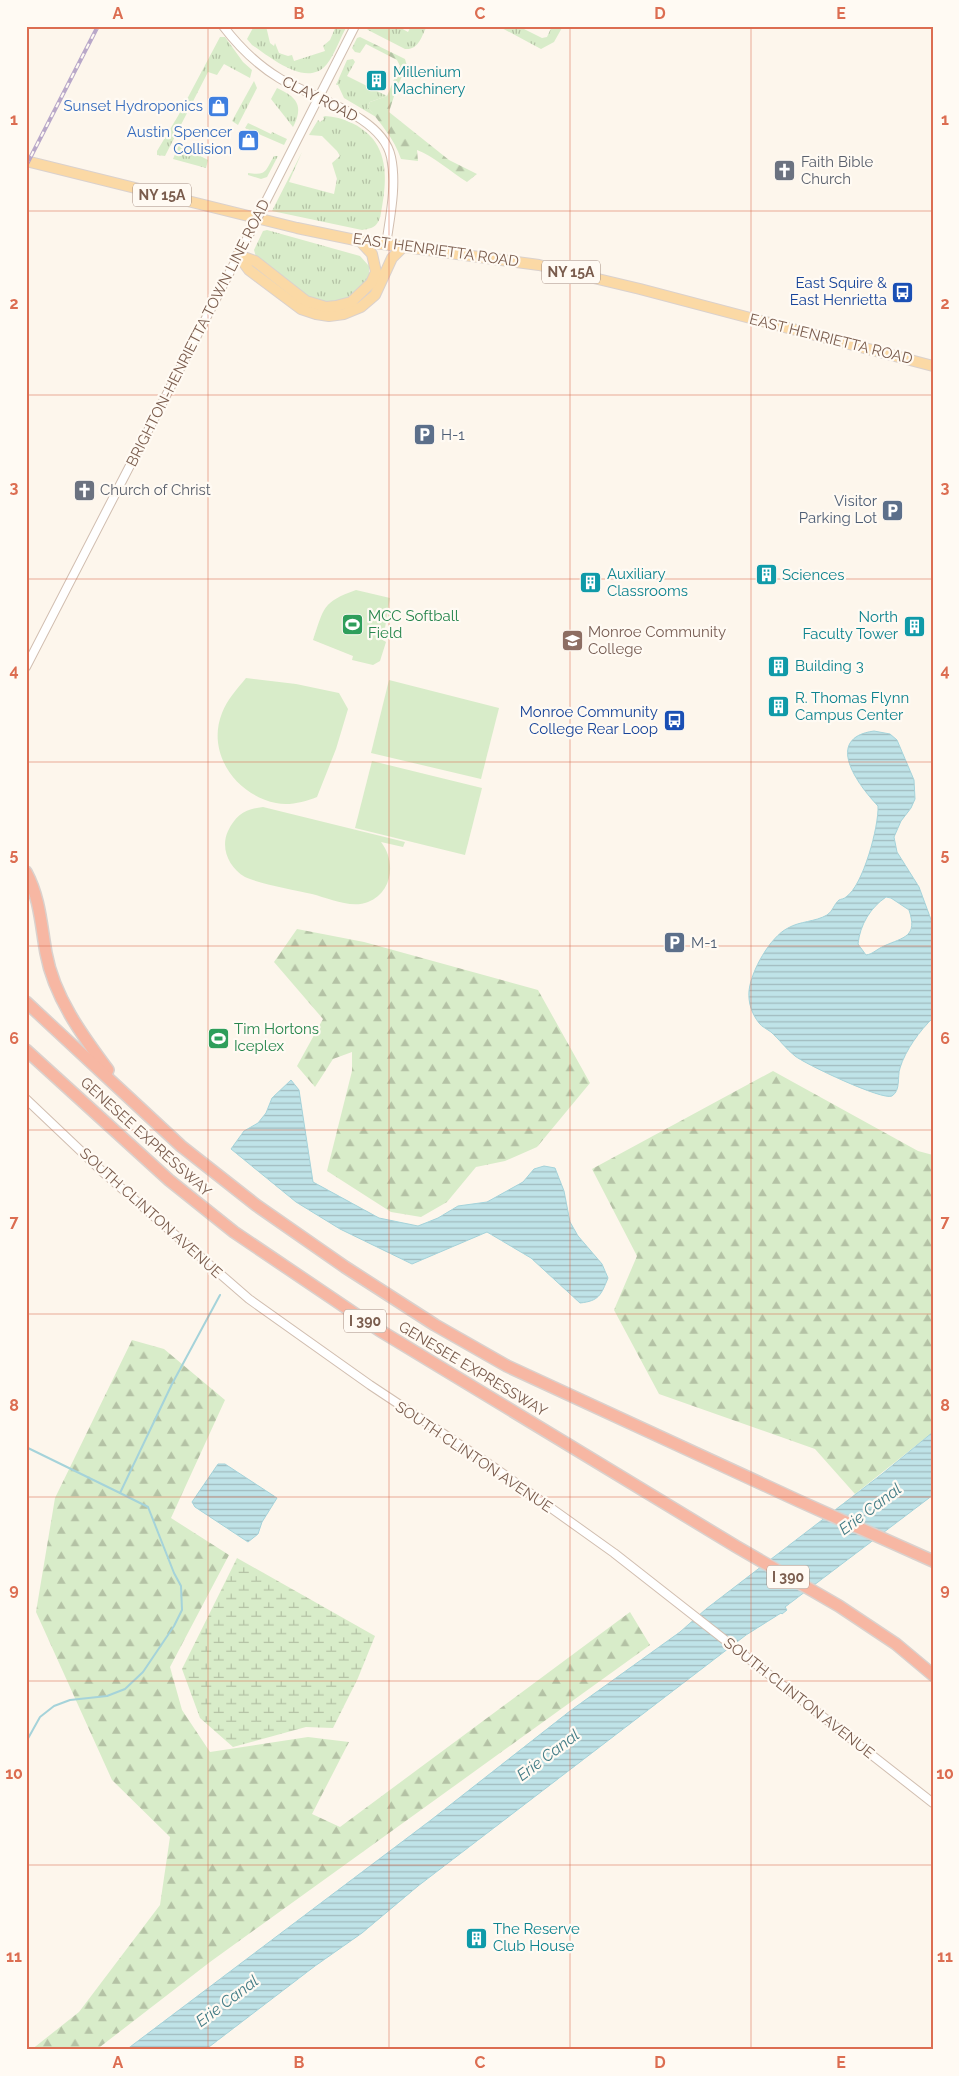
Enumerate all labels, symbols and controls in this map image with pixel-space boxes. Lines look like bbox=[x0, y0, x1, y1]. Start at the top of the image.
text: A bbox=[113, 4, 124, 23]
text: B bbox=[294, 4, 305, 23]
text: C bbox=[475, 4, 486, 23]
text: D bbox=[654, 4, 666, 23]
text: E bbox=[836, 4, 846, 23]
place label: Millenium Machinery bbox=[393, 63, 465, 98]
building icon: Millenium Machinery bbox=[365, 69, 389, 93]
street label: CLAY ROAD bbox=[279, 72, 361, 126]
shop icon: Sunset Hydroponics bbox=[207, 94, 231, 118]
place label: Sunset Hydroponics bbox=[64, 97, 203, 115]
text: 1 bbox=[10, 110, 18, 129]
text: 1 bbox=[941, 110, 949, 129]
place label: Austin Spencer Collision bbox=[127, 123, 233, 158]
shop icon: Austin Spencer Collision bbox=[236, 129, 260, 153]
place label: Faith Bible Church bbox=[801, 153, 873, 188]
church icon: Faith Bible Church bbox=[773, 159, 797, 183]
road number: NY 15A bbox=[133, 184, 191, 206]
street label: BRIGHTON-HENRIETTA TOWN LINE ROAD bbox=[122, 196, 274, 470]
street label: EAST HENRIETTA ROAD bbox=[352, 229, 520, 271]
road number: NY 15A bbox=[542, 260, 600, 284]
place label: East Squire & East Henrietta bbox=[790, 274, 887, 309]
bus stop icon: East Squire & East Henrietta bbox=[891, 280, 915, 304]
text: 2 bbox=[9, 294, 19, 313]
text: 2 bbox=[940, 294, 950, 313]
street label: EAST HENRIETTA ROAD bbox=[748, 310, 915, 368]
parking icon: H-1 bbox=[413, 423, 437, 447]
place label: H-1 bbox=[441, 426, 465, 444]
text: 3 bbox=[10, 478, 19, 497]
church icon: Church of Christ bbox=[72, 478, 96, 502]
text: 3 bbox=[941, 478, 950, 497]
place label: Church of Christ bbox=[100, 481, 211, 499]
place label: Visitor Parking Lot bbox=[799, 492, 878, 527]
parking icon: Visitor Parking Lot bbox=[881, 498, 905, 522]
building icon: Sciences bbox=[754, 563, 778, 587]
place label: Auxiliary Classrooms bbox=[607, 565, 688, 600]
place label: Sciences bbox=[782, 566, 844, 584]
building icon: Auxiliary Classrooms bbox=[579, 571, 603, 595]
place label: MCC Softball Field bbox=[368, 607, 460, 642]
place label: North Faculty Tower bbox=[802, 608, 899, 643]
sports icon: MCC Softball Field bbox=[340, 613, 364, 637]
building icon: North Faculty Tower bbox=[902, 614, 926, 638]
place label: Monroe Community College bbox=[588, 623, 726, 658]
school or university icon: Monroe Community College bbox=[560, 629, 584, 653]
building icon: Building 3 bbox=[767, 654, 791, 678]
place label: Building 3 bbox=[795, 657, 864, 675]
text: 4 bbox=[9, 661, 19, 680]
text: 4 bbox=[940, 661, 950, 680]
place label: R. Thomas Flynn Campus Center bbox=[795, 689, 909, 724]
building icon: R. Thomas Flynn Campus Center bbox=[767, 695, 791, 719]
place label: Monroe Community College Rear Loop bbox=[520, 703, 658, 738]
bus stop icon: Monroe Community College Rear Loop bbox=[662, 709, 686, 733]
text: 5 bbox=[10, 845, 19, 864]
text: 5 bbox=[941, 845, 950, 864]
parking icon: M-1 bbox=[663, 931, 687, 955]
place label: M-1 bbox=[691, 934, 717, 952]
place label: Tim Hortons Iceplex bbox=[234, 1020, 319, 1055]
sports icon: Tim Hortons Iceplex bbox=[206, 1026, 230, 1050]
text: 6 bbox=[9, 1029, 19, 1048]
text: 6 bbox=[940, 1029, 950, 1048]
street label: GENESEE EXPRESSWAY bbox=[77, 1073, 215, 1201]
street label: SOUTH CLINTON AVENUE bbox=[76, 1144, 226, 1282]
text: 7 bbox=[10, 1212, 19, 1231]
text: 7 bbox=[941, 1212, 950, 1231]
road number: I 390 bbox=[344, 1310, 386, 1332]
street label: GENESEE EXPRESSWAY bbox=[395, 1318, 551, 1421]
text: 8 bbox=[9, 1396, 19, 1415]
text: 8 bbox=[940, 1396, 950, 1415]
street label: SOUTH CLINTON AVENUE bbox=[392, 1398, 556, 1516]
water label: Erie Canal bbox=[835, 1479, 905, 1539]
road number: I 390 bbox=[767, 1565, 809, 1588]
text: 9 bbox=[9, 1580, 19, 1599]
text: 9 bbox=[940, 1580, 950, 1599]
street label: SOUTH CLINTON AVENUE bbox=[720, 1634, 878, 1762]
water label: Erie Canal bbox=[513, 1725, 583, 1785]
text: 10 bbox=[5, 1764, 23, 1783]
text: 10 bbox=[936, 1764, 954, 1783]
place label: The Reserve Club House bbox=[493, 1920, 580, 1955]
building icon: The Reserve Club House bbox=[465, 1926, 489, 1950]
text: 11 bbox=[6, 1947, 22, 1966]
text: 11 bbox=[937, 1947, 953, 1966]
water label: Erie Canal bbox=[192, 1971, 262, 2031]
text: A bbox=[113, 2053, 124, 2072]
text: B bbox=[294, 2053, 305, 2072]
text: C bbox=[475, 2053, 486, 2072]
text: D bbox=[654, 2053, 666, 2072]
text: E bbox=[836, 2053, 846, 2072]

